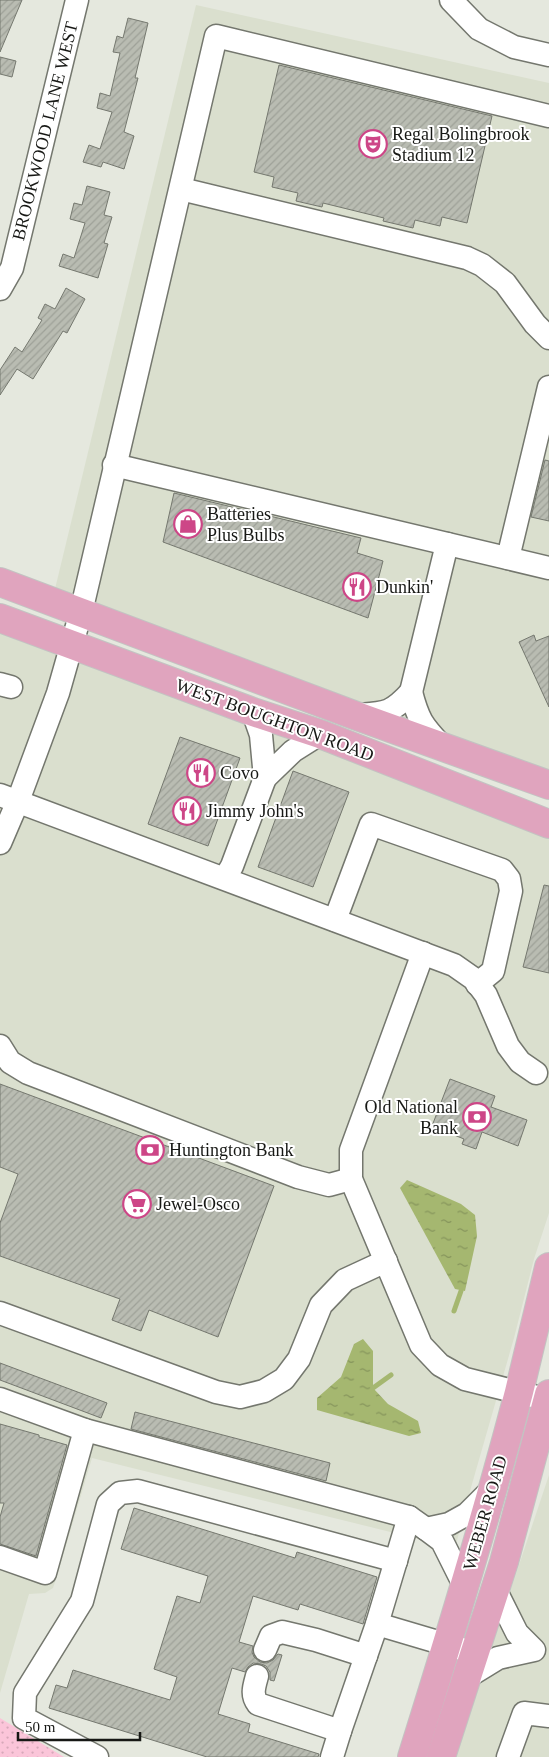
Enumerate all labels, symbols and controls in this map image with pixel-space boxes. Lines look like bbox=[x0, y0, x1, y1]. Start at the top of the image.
street label: BROOKWOOD LANE WEST bbox=[8, 20, 82, 242]
place label: Regal Bolingbrook Stadium 12 bbox=[392, 124, 530, 165]
theatre icon: Regal Bolingbrook Stadium 12 bbox=[358, 129, 388, 159]
place label: Batteries Plus Bulbs bbox=[207, 504, 285, 545]
shop icon: Batteries Plus Bulbs bbox=[173, 509, 203, 539]
restaurant icon: Dunkin' bbox=[342, 572, 372, 602]
place label: Dunkin' bbox=[376, 577, 433, 597]
street label: WEST BOUGHTON ROAD bbox=[173, 675, 377, 765]
restaurant icon: Covo bbox=[186, 758, 216, 788]
place label: Covo bbox=[220, 763, 259, 783]
restaurant icon: Jimmy John's bbox=[172, 796, 202, 826]
place label: Jimmy John's bbox=[206, 801, 304, 821]
place label: Old National Bank bbox=[365, 1097, 458, 1138]
bank icon: Old National Bank bbox=[462, 1102, 492, 1132]
bank icon: Huntington Bank bbox=[135, 1135, 165, 1165]
place label: Huntington Bank bbox=[169, 1140, 294, 1160]
supermarket icon: Jewel-Osco bbox=[122, 1189, 152, 1219]
place label: Jewel-Osco bbox=[156, 1194, 240, 1214]
street label: WEBER ROAD bbox=[459, 1453, 511, 1573]
scale bar bbox=[18, 1710, 140, 1742]
text: 50 m bbox=[25, 1719, 56, 1735]

